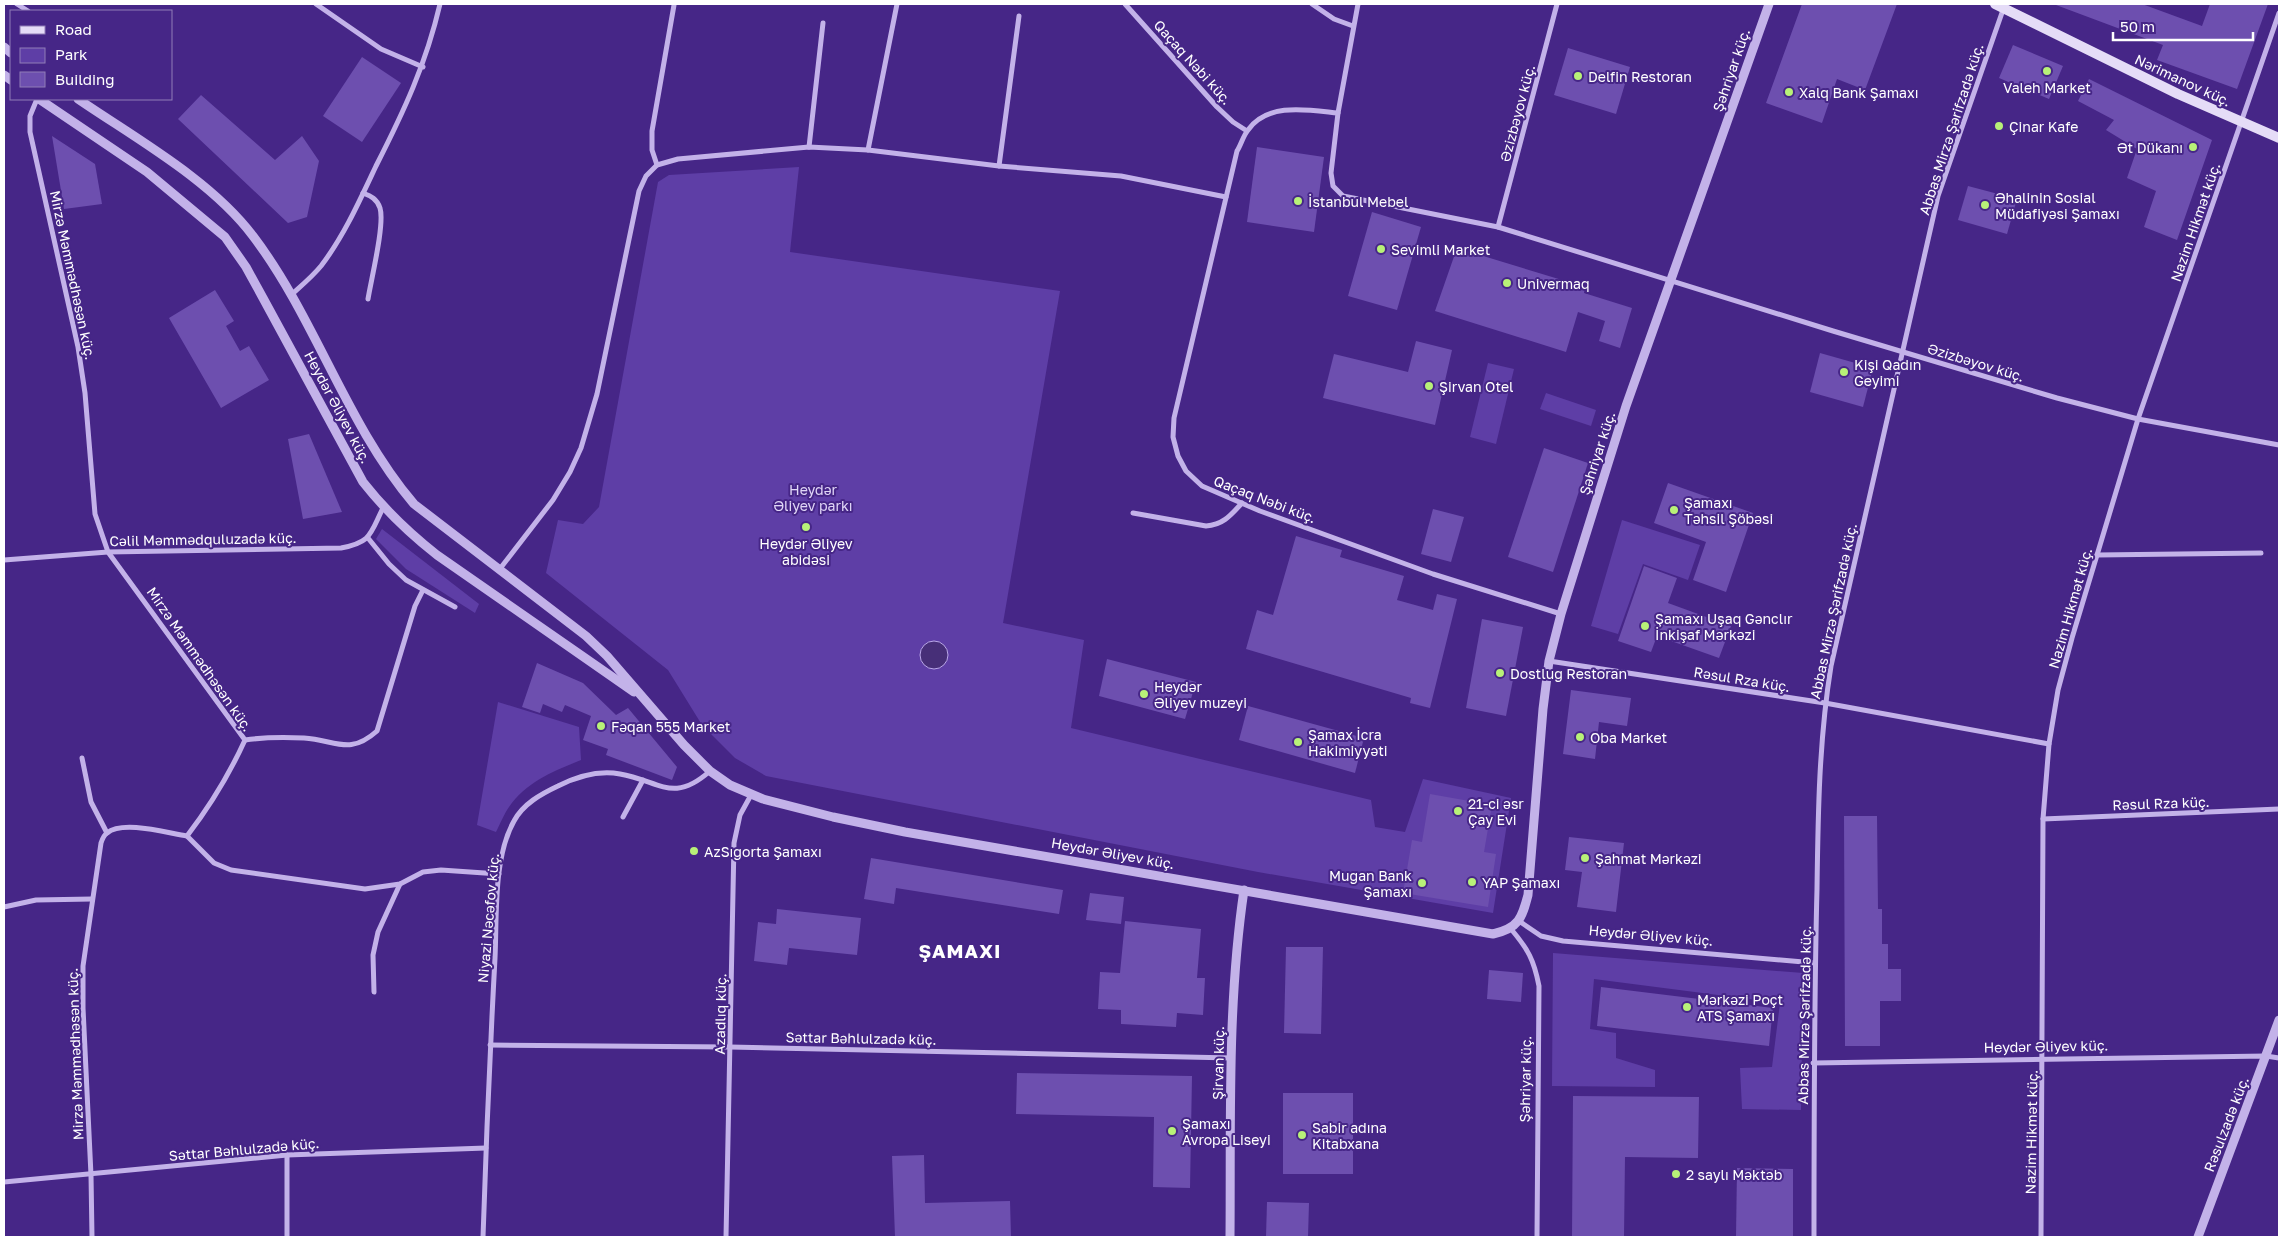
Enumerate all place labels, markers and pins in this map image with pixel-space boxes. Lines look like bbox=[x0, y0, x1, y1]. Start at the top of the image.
marker: Valeh Market bbox=[2041, 65, 2053, 77]
place label: Delfin Restoran bbox=[1588, 68, 1692, 85]
marker: Delfin Restoran bbox=[1572, 70, 1584, 82]
place label: Valeh Market bbox=[2003, 79, 2091, 96]
place label: Xalq Bank Şamaxı bbox=[1799, 84, 1918, 101]
marker: Xalq Bank Şamaxı bbox=[1783, 86, 1795, 98]
place label: Çinar Kafe bbox=[2009, 118, 2078, 135]
marker: Çinar Kafe bbox=[1993, 120, 2005, 132]
place label: Ət Dükanı bbox=[2117, 139, 2183, 156]
marker: Ət Dükanı bbox=[2187, 141, 2199, 153]
place label: Əhalinin Sosial Müdafiyəsi Şamaxı bbox=[1995, 189, 2120, 222]
place label: İstanbul Mebel bbox=[1308, 193, 1408, 210]
marker: İstanbul Mebel bbox=[1292, 195, 1304, 207]
marker: Əhalinin Sosial Müdafiyəsi Şamaxı bbox=[1979, 199, 1991, 211]
place label: Sevimli Market bbox=[1391, 241, 1490, 258]
marker: Sevimli Market bbox=[1375, 243, 1387, 255]
place label: Univermaq bbox=[1517, 275, 1590, 292]
marker: Univermaq bbox=[1501, 277, 1513, 289]
place label: Kişi Qadın Geyimi bbox=[1854, 356, 1921, 389]
marker: Kişi Qadın Geyimi bbox=[1838, 366, 1850, 378]
place label: Şirvan Otel bbox=[1439, 378, 1514, 395]
marker: Şirvan Otel bbox=[1423, 380, 1435, 392]
place label: Şamaxı Təhsil Şöbəsi bbox=[1684, 494, 1773, 527]
marker: Şamaxı Təhsil Şöbəsi bbox=[1668, 504, 1680, 516]
marker: Heydər Əliyev abidəsi bbox=[800, 521, 812, 533]
place label: Heydər Əliyev abidəsi bbox=[759, 535, 853, 568]
place label: Şamaxı Uşaq Gənclır İnkişaf Mərkəzi bbox=[1655, 610, 1793, 643]
marker: Şamaxı Uşaq Gənclır İnkişaf Mərkəzi bbox=[1639, 620, 1651, 632]
place label: Dostlug Restoran bbox=[1510, 665, 1627, 682]
marker: Dostlug Restoran bbox=[1494, 667, 1506, 679]
place label: Heydər Əliyev muzeyi bbox=[1154, 678, 1247, 711]
marker: Heydər Əliyev muzeyi bbox=[1138, 688, 1150, 700]
place label: Fəqan 555 Market bbox=[611, 718, 730, 735]
marker: Fəqan 555 Market bbox=[595, 720, 607, 732]
place label: Şamax İcra Hakimiyyəti bbox=[1308, 726, 1388, 759]
place label: Oba Market bbox=[1590, 729, 1667, 746]
marker: Oba Market bbox=[1574, 731, 1586, 743]
marker: Şamax İcra Hakimiyyəti bbox=[1292, 736, 1304, 748]
place label: 21-ci əsr Çay Evi bbox=[1468, 795, 1524, 828]
marker: 21-ci əsr Çay Evi bbox=[1452, 805, 1464, 817]
place label: AzSığorta Şamaxı bbox=[704, 843, 822, 860]
marker: AzSığorta Şamaxı bbox=[688, 845, 700, 857]
place label: Şahmat Mərkəzi bbox=[1595, 850, 1702, 867]
marker: Şahmat Mərkəzi bbox=[1579, 852, 1591, 864]
place label: Muğan Bank Şamaxı bbox=[1329, 867, 1412, 900]
place label: YAP Şamaxı bbox=[1482, 874, 1560, 891]
marker: YAP Şamaxı bbox=[1466, 876, 1478, 888]
marker: Muğan Bank Şamaxı bbox=[1416, 877, 1428, 889]
place label: Mərkəzi Poçt ATS Şamaxı bbox=[1697, 991, 1783, 1024]
marker: Mərkəzi Poçt ATS Şamaxı bbox=[1681, 1001, 1693, 1013]
place label: Şamaxı Avropa Liseyi bbox=[1182, 1115, 1271, 1148]
place label: Sabir adına Kitabxana bbox=[1312, 1119, 1387, 1152]
marker: Şamaxı Avropa Liseyi bbox=[1166, 1125, 1178, 1137]
marker: Sabir adına Kitabxana bbox=[1296, 1129, 1308, 1141]
place label: 2 saylı Məktəb bbox=[1686, 1166, 1782, 1183]
marker: 2 saylı Məktəb bbox=[1670, 1168, 1682, 1180]

